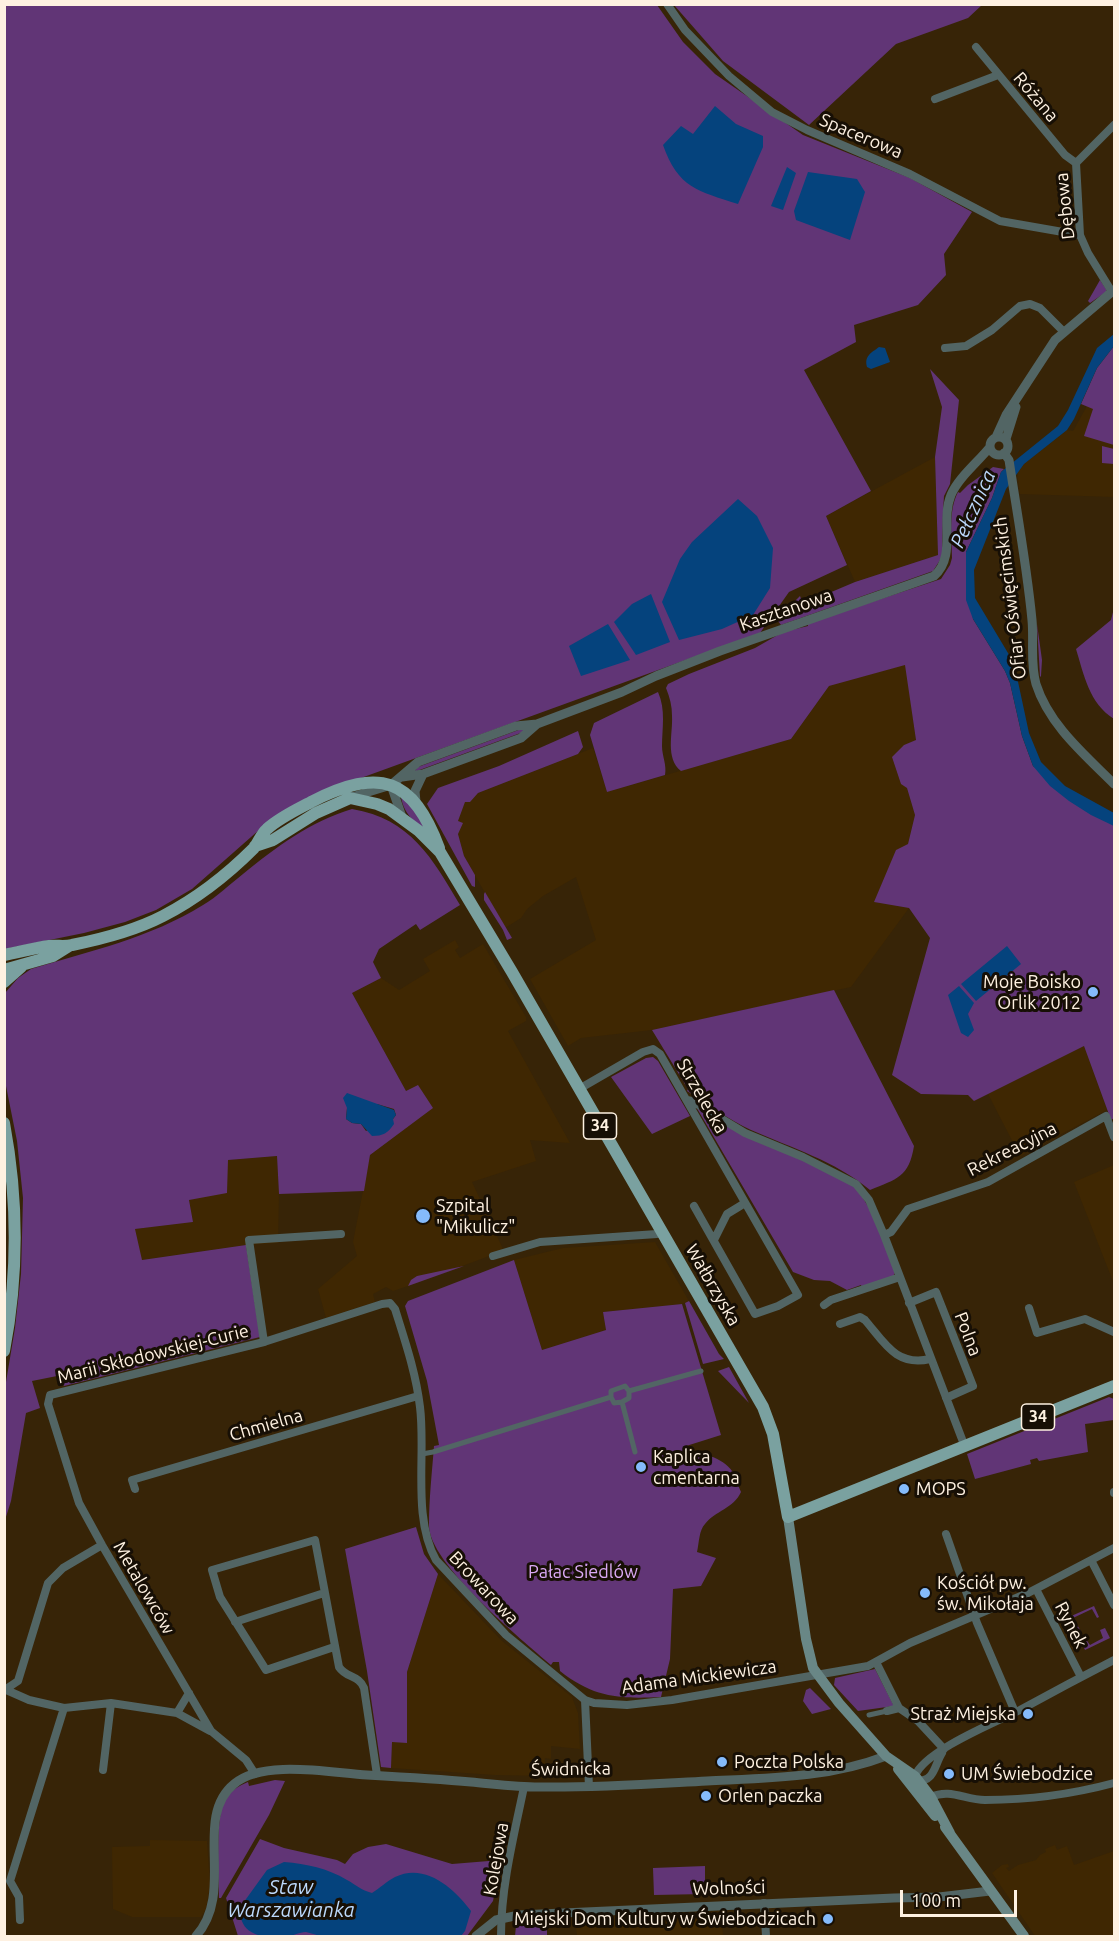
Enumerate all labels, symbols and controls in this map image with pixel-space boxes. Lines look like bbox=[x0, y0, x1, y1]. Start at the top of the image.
street label: Różana bbox=[1009, 68, 1063, 126]
street label: Spacerowa bbox=[816, 109, 906, 163]
street label: Dębowa bbox=[1051, 172, 1079, 240]
water label: Pełcznica bbox=[945, 467, 1001, 551]
street label: Ofiar Oświęcimskich bbox=[989, 515, 1031, 681]
street label: Kasztanowa bbox=[737, 584, 835, 636]
place label: Moje Boisko Orlik 2012 bbox=[983, 971, 1081, 1014]
marker: Moje Boisko Orlik 2012 bbox=[1086, 985, 1100, 999]
street label: Strzelecka bbox=[672, 1055, 732, 1137]
road number: 34 bbox=[584, 1113, 616, 1139]
street label: Rekreacyjna bbox=[964, 1117, 1060, 1181]
place label: Szpital "Mikulicz" bbox=[436, 1195, 516, 1238]
marker: Szpital "Mikulicz" bbox=[414, 1207, 432, 1225]
street label: Wałbrzyska bbox=[681, 1240, 745, 1330]
street label: Polna bbox=[950, 1309, 986, 1359]
street label: Marii Skłodowskiej-Curie bbox=[55, 1320, 251, 1388]
street label: Chmielna bbox=[227, 1404, 305, 1446]
road number: 34 bbox=[1022, 1404, 1054, 1430]
place label: Kaplica cmentarna bbox=[653, 1446, 740, 1488]
marker: Kaplica cmentarna bbox=[634, 1460, 648, 1474]
place label: MOPS bbox=[916, 1478, 966, 1500]
marker: MOPS bbox=[897, 1482, 911, 1496]
street label: Metalowców bbox=[109, 1538, 179, 1638]
street label: Browarowa bbox=[445, 1547, 523, 1629]
park label: Pałac Siedlów bbox=[528, 1561, 638, 1583]
place label: Kościół pw. św. Mikołaja bbox=[937, 1572, 1034, 1614]
marker: Kościół pw. św. Mikołaja bbox=[918, 1586, 932, 1600]
street label: Rynek bbox=[1050, 1598, 1092, 1652]
street label: Adama Mickiewicza bbox=[620, 1655, 778, 1699]
place label: Straż Miejska bbox=[911, 1703, 1016, 1725]
marker: Straż Miejska bbox=[1021, 1707, 1035, 1721]
place label: Poczta Polska bbox=[734, 1751, 844, 1773]
marker: Poczta Polska bbox=[715, 1755, 729, 1769]
street label: Świdnicka bbox=[531, 1758, 611, 1780]
place label: UM Świebodzice bbox=[961, 1763, 1093, 1785]
marker: UM Świebodzice bbox=[942, 1767, 956, 1781]
place label: Orlen paczka bbox=[718, 1785, 823, 1807]
marker: Orlen paczka bbox=[699, 1789, 713, 1803]
street label: Kolejowa bbox=[479, 1821, 513, 1897]
water label: Staw Warszawianka bbox=[227, 1875, 355, 1922]
street label: Wolności bbox=[692, 1876, 766, 1900]
scale bar bbox=[903, 1878, 1020, 1916]
text: 100 m bbox=[911, 1890, 961, 1910]
place label: Miejski Dom Kultury w Świebodzicach bbox=[514, 1908, 816, 1930]
marker: Miejski Dom Kultury w Świebodzicach bbox=[821, 1912, 835, 1926]

